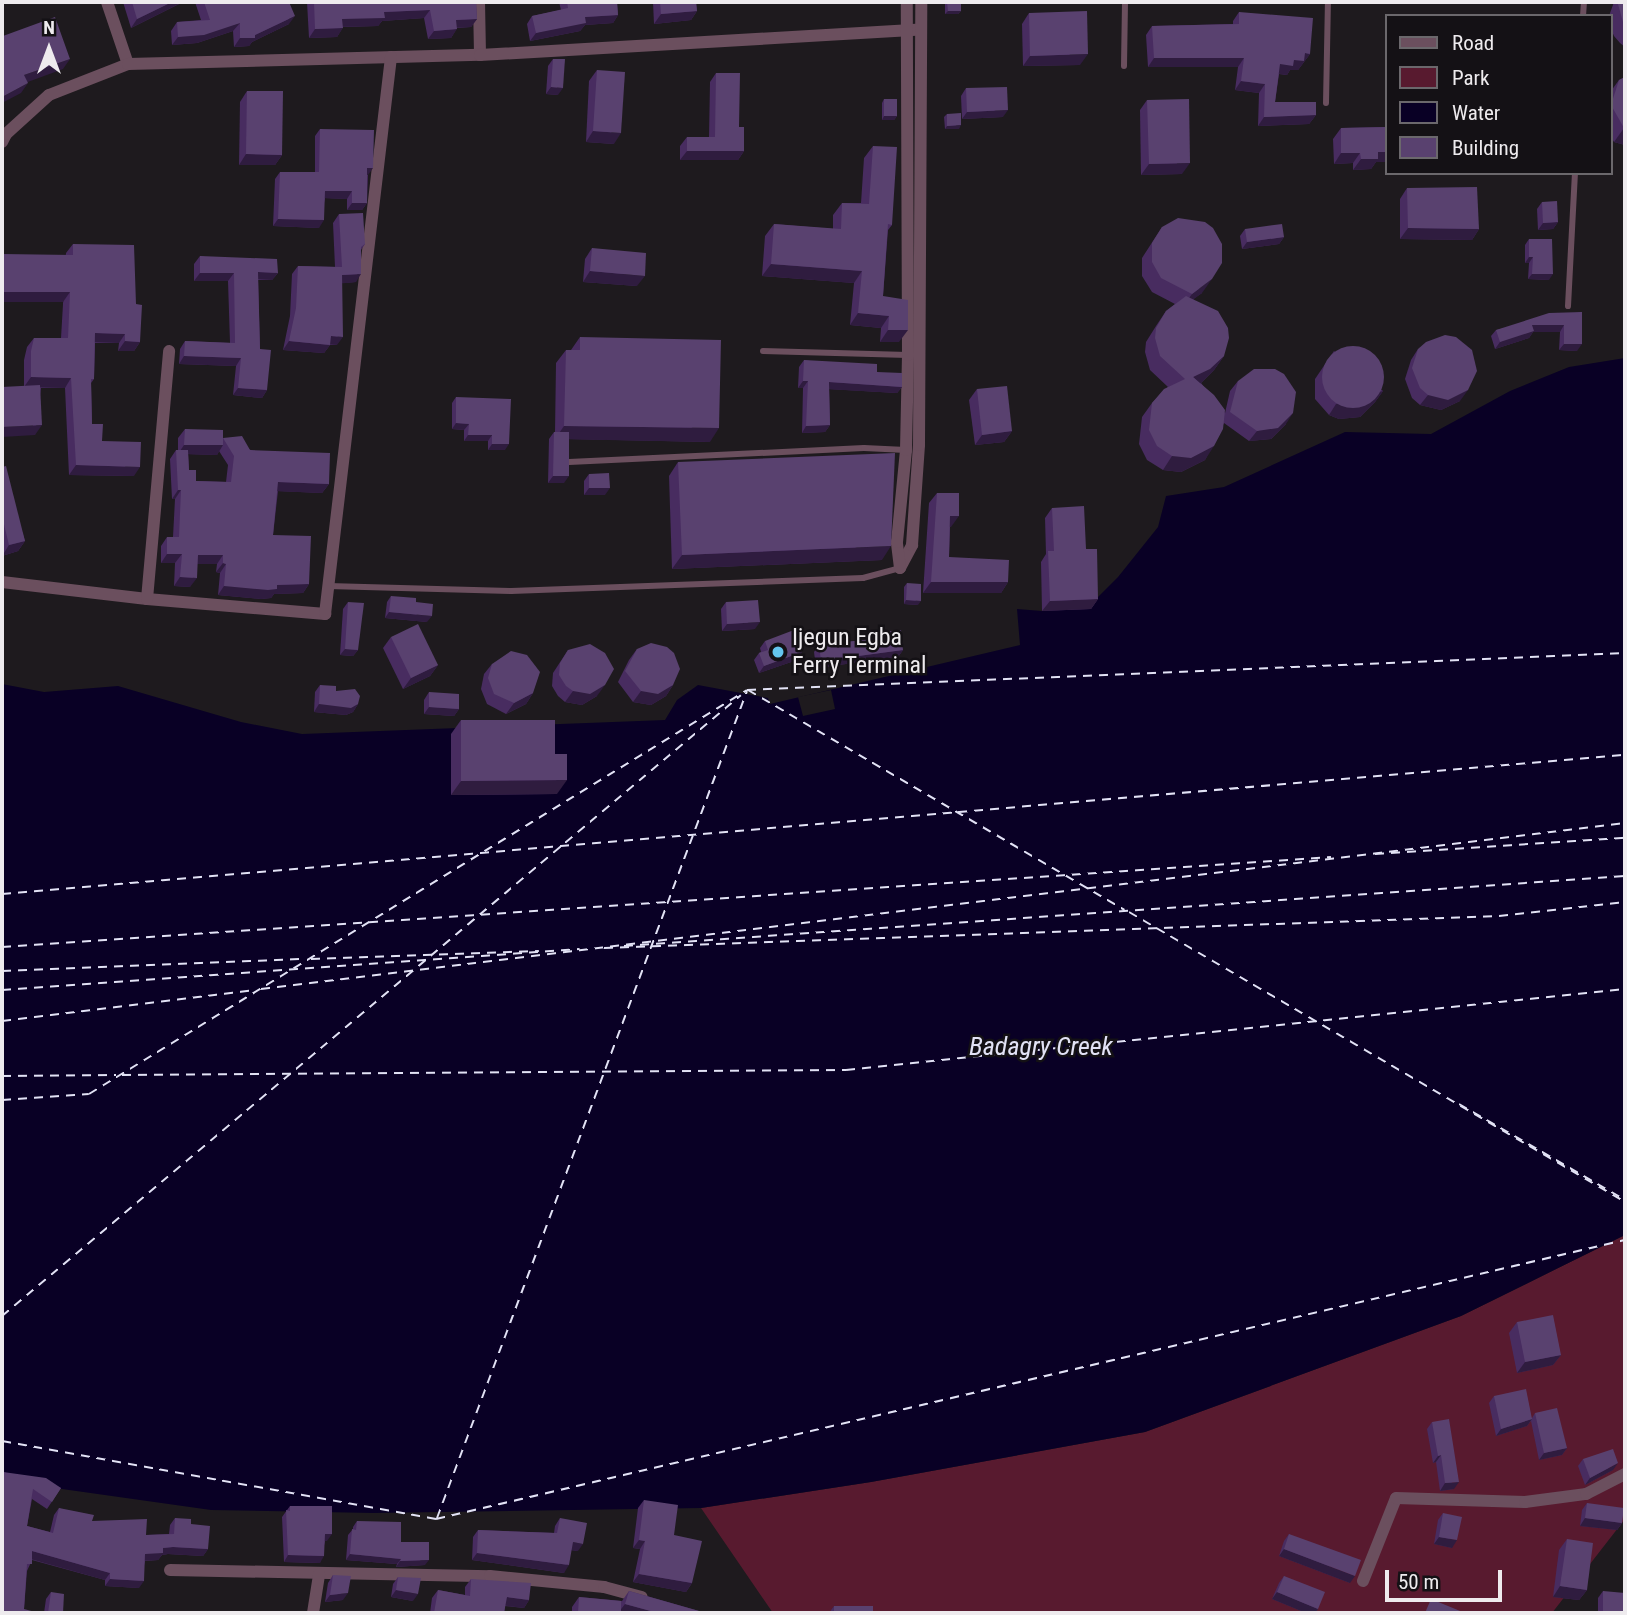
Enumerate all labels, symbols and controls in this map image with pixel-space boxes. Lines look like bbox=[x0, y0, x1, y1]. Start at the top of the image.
north arrow bbox=[14, 14, 84, 84]
legend bbox=[1386, 14, 1613, 175]
text: N bbox=[43, 16, 55, 39]
text: Road bbox=[1452, 31, 1494, 55]
text: Park bbox=[1452, 66, 1489, 90]
text: Water bbox=[1452, 101, 1500, 125]
text: Building bbox=[1452, 136, 1519, 160]
place label: Ijegun Egba Ferry Terminal bbox=[792, 624, 927, 680]
marker: Ijegun Egba Ferry Terminal bbox=[770, 644, 786, 660]
water label: Badagry Creek bbox=[969, 1031, 1113, 1063]
scale bar bbox=[1389, 1556, 1506, 1600]
text: 50 m bbox=[1398, 1570, 1439, 1594]

